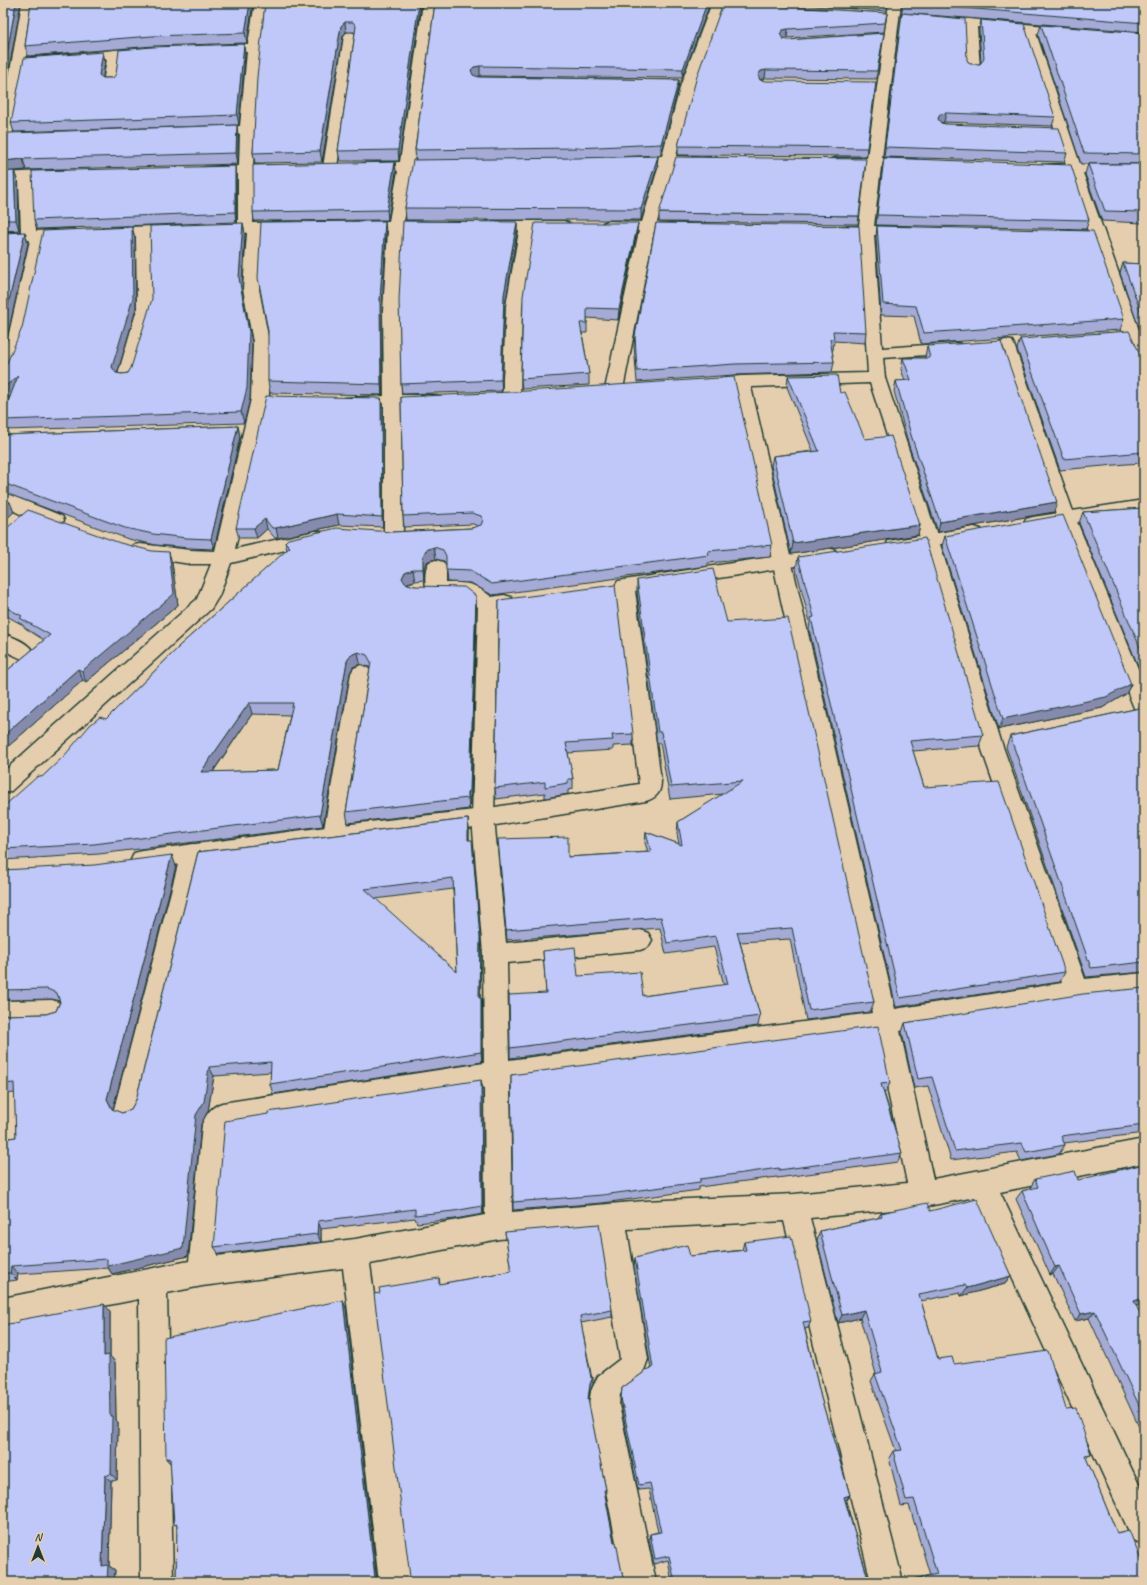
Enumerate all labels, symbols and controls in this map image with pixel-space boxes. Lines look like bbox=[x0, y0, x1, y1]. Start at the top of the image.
north arrow bbox=[18, 1527, 58, 1567]
text: N bbox=[35, 1530, 44, 1544]

